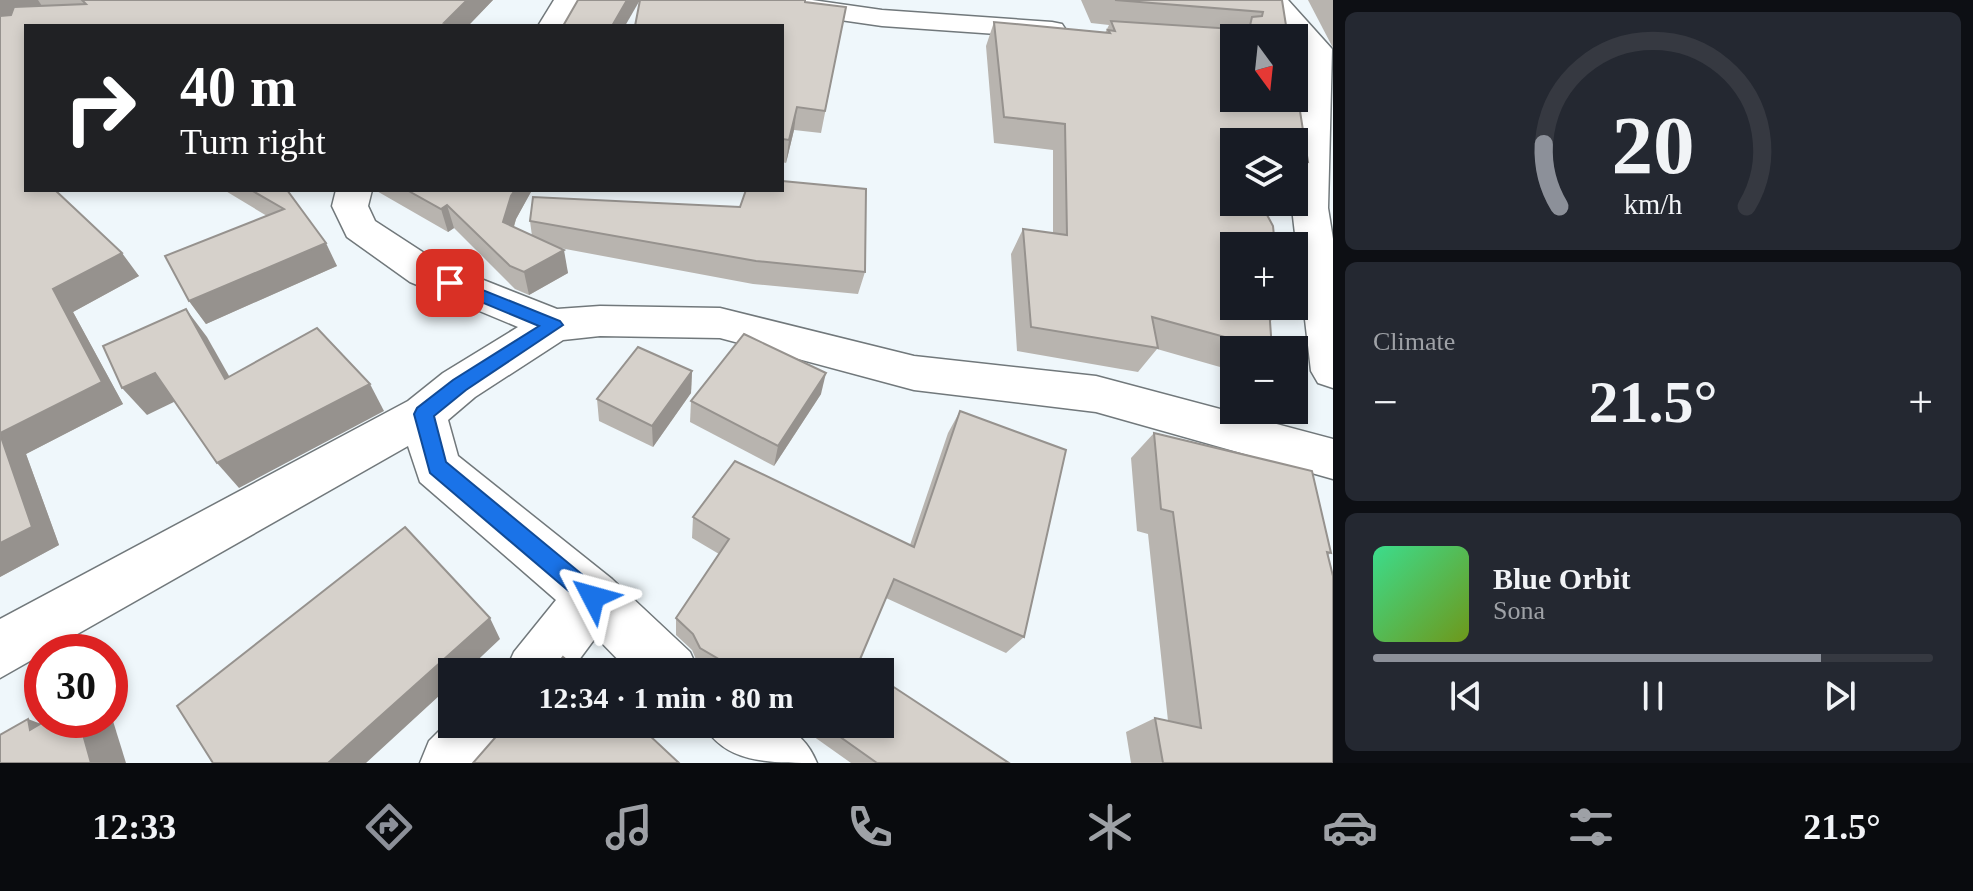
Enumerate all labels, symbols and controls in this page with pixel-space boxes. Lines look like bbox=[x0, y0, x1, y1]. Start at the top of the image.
north arrow bbox=[1220, 24, 1308, 112]
map controls bbox=[1220, 24, 1308, 424]
icon: right bbox=[48, 56, 152, 160]
text: 40 m bbox=[180, 56, 297, 118]
text: 20 bbox=[1611, 99, 1695, 191]
text: Turn right bbox=[180, 122, 326, 162]
button: layers bbox=[1220, 128, 1308, 216]
text: km/h bbox=[1624, 189, 1682, 220]
button: + bbox=[1220, 232, 1308, 320]
pin bbox=[416, 249, 484, 317]
icon: arrive bbox=[428, 261, 472, 305]
text: Climate bbox=[1373, 327, 1455, 356]
button: − bbox=[1220, 336, 1308, 424]
text: 21.5° bbox=[1589, 369, 1718, 435]
text: − bbox=[1373, 378, 1398, 427]
text: + bbox=[1908, 378, 1933, 427]
position arrow bbox=[551, 555, 635, 639]
text: Blue Orbit bbox=[1493, 562, 1631, 595]
text: Sona bbox=[1493, 596, 1545, 625]
speed limit sign: 30 bbox=[24, 634, 128, 738]
icon: previous bbox=[1444, 674, 1488, 718]
icon: pause bbox=[1631, 674, 1675, 718]
icon: next bbox=[1818, 674, 1862, 718]
text: 12:34 · 1 min · 80 m bbox=[539, 681, 794, 714]
icon: directions bbox=[361, 799, 417, 855]
icon: music bbox=[601, 799, 657, 855]
icon: phone bbox=[842, 799, 898, 855]
icon: climate bbox=[1082, 799, 1138, 855]
icon: car bbox=[1322, 799, 1378, 855]
icon: filters bbox=[1563, 799, 1619, 855]
text: 12:33 bbox=[92, 807, 176, 847]
text: 21.5° bbox=[1803, 807, 1881, 847]

